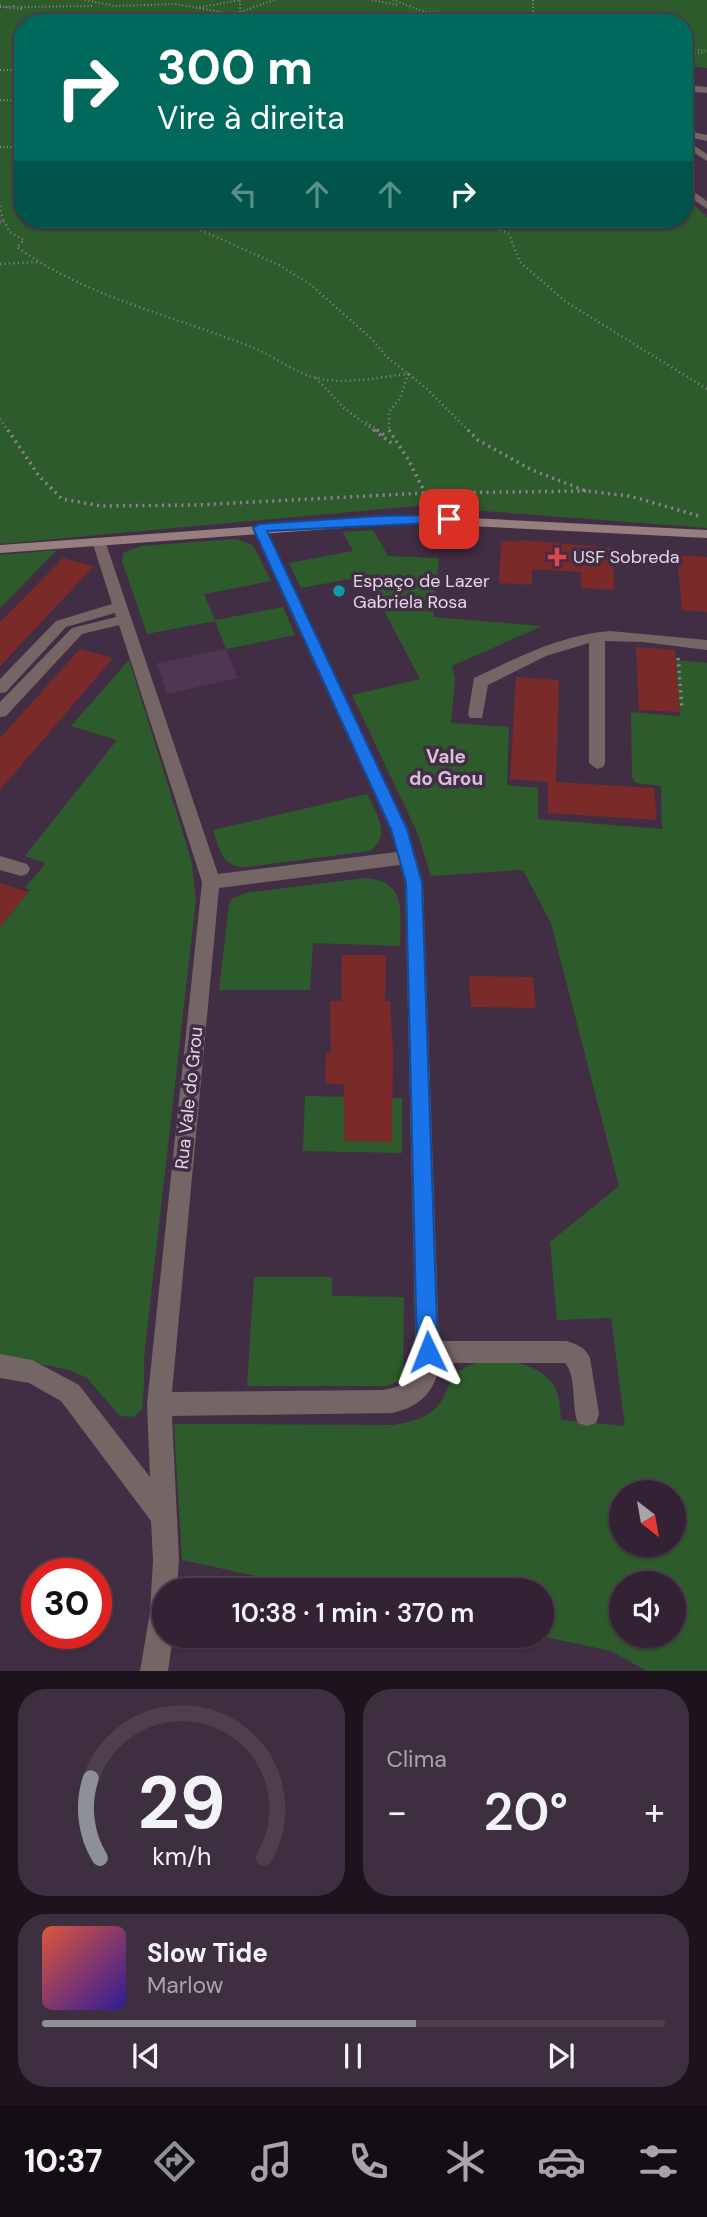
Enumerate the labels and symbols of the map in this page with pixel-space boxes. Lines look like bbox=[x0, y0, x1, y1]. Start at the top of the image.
pin bbox=[419, 489, 479, 549]
place label: USF Sobreda bbox=[573, 545, 680, 569]
marker: USF Sobreda bbox=[547, 547, 567, 567]
place label: Espaço de Lazer Gabriela Rosa bbox=[353, 569, 490, 614]
marker: Espaço de Lazer Gabriela Rosa bbox=[331, 583, 347, 599]
district label: Vale do Grou bbox=[409, 744, 483, 791]
street label: Rua Vale do Grou bbox=[170, 1026, 208, 1170]
position arrow bbox=[391, 1315, 465, 1389]
north arrow bbox=[609, 1480, 686, 1558]
speed limit sign: 30 bbox=[21, 1558, 112, 1649]

